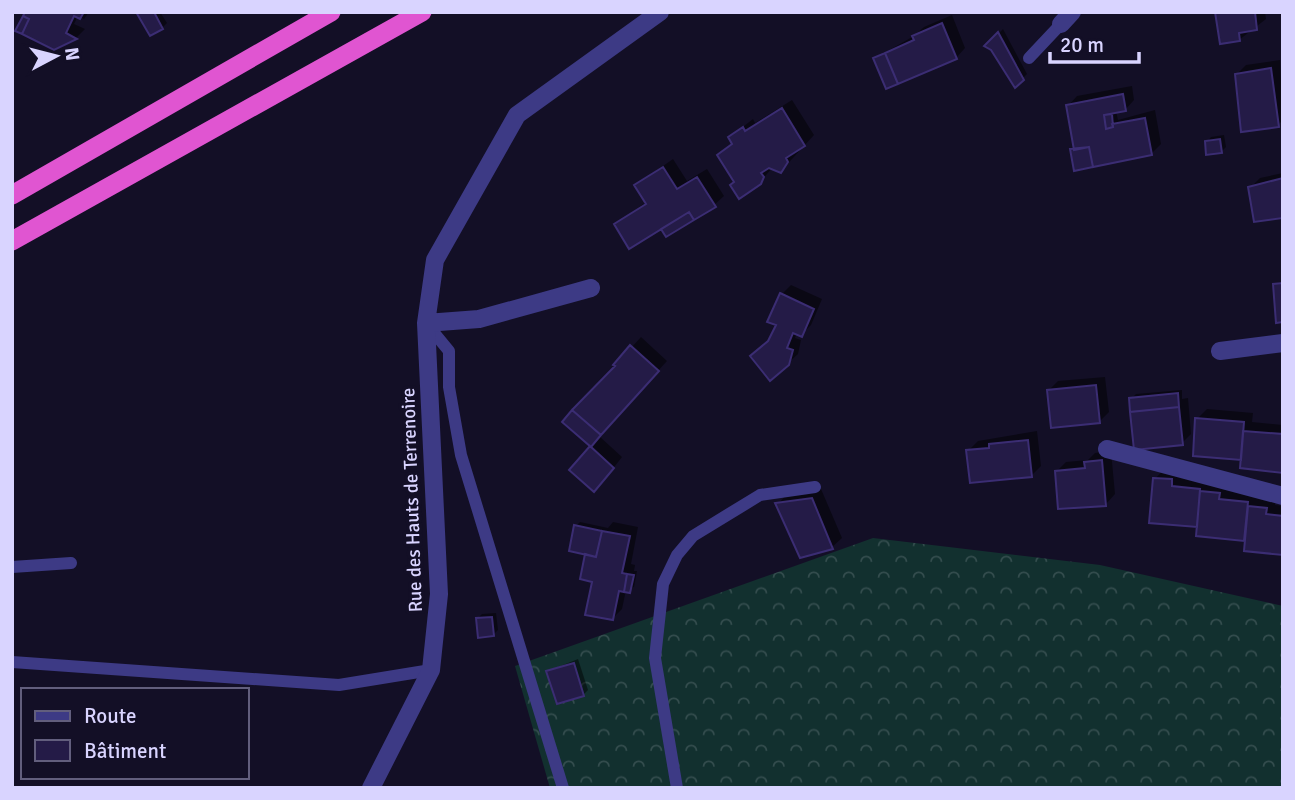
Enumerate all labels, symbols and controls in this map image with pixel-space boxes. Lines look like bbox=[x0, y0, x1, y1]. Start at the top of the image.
north arrow bbox=[21, 21, 91, 91]
scale bar bbox=[1050, 21, 1139, 65]
text: 20 m bbox=[1060, 32, 1104, 58]
text: N bbox=[59, 46, 85, 62]
street label: Rue des Hauts de Terrenoire bbox=[396, 387, 428, 613]
legend bbox=[21, 688, 248, 779]
text: Route bbox=[84, 703, 136, 729]
text: Bâtiment bbox=[84, 738, 166, 764]

